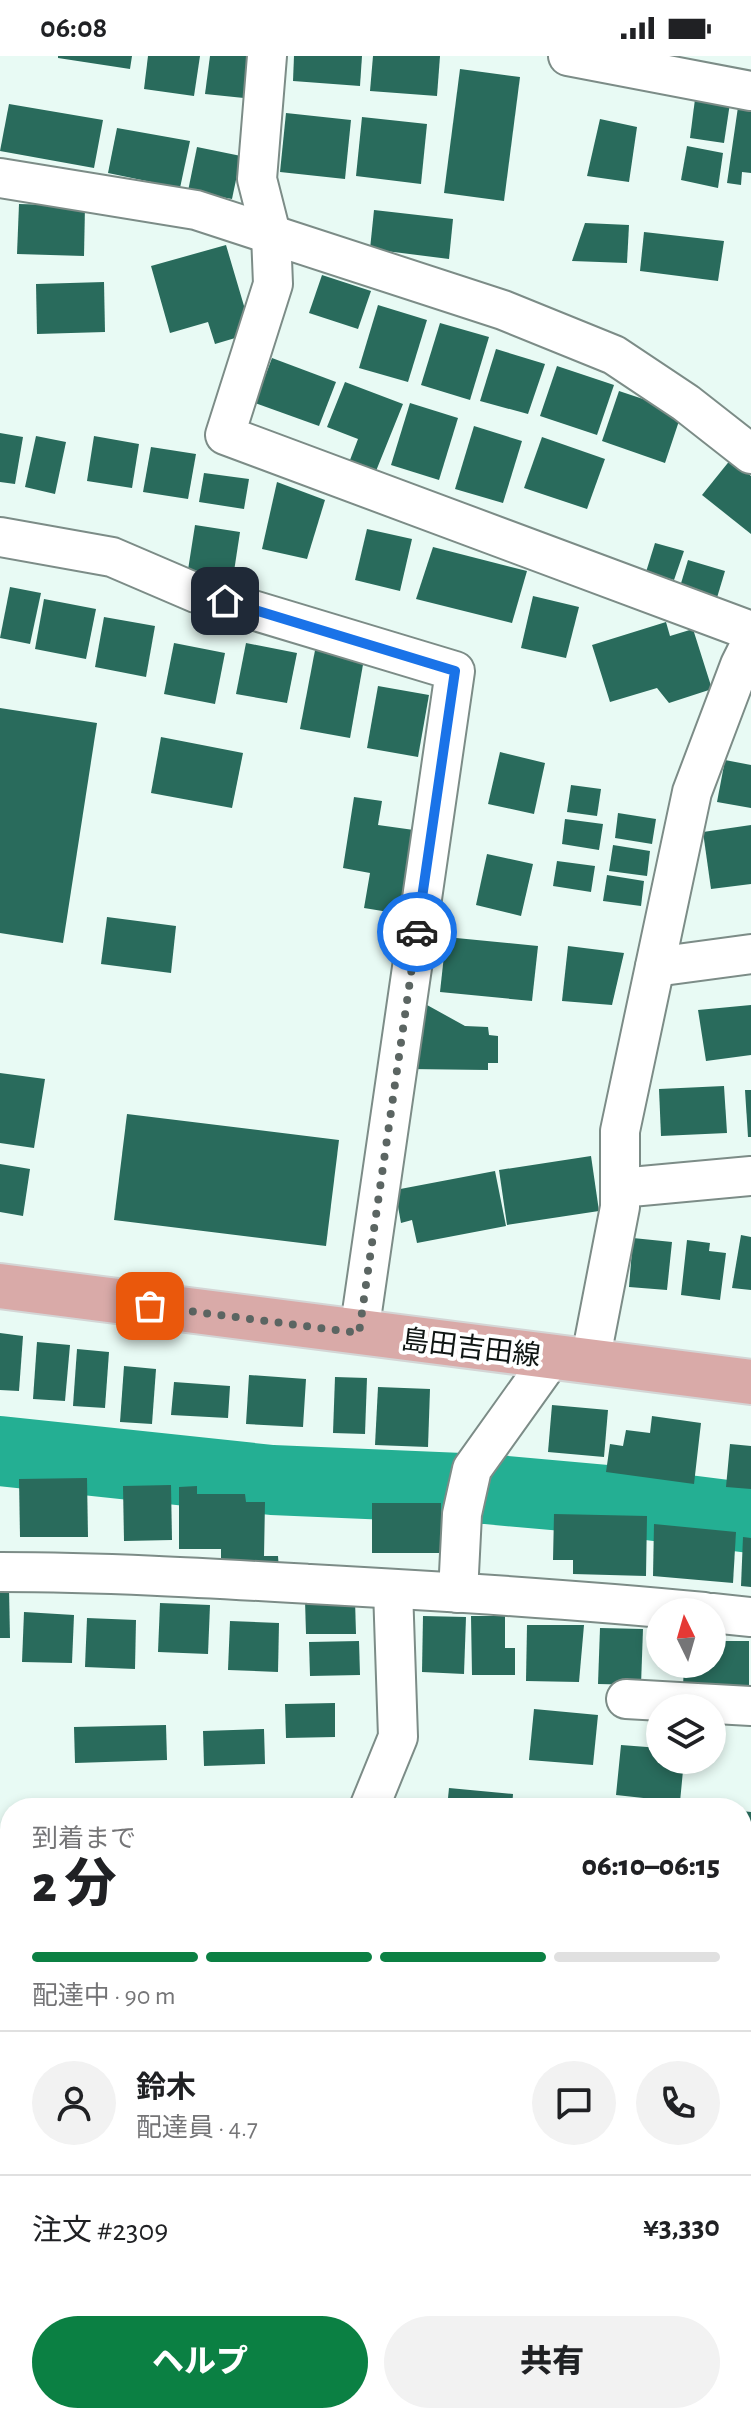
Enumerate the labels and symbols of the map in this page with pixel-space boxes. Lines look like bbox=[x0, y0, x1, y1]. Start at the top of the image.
pin bbox=[191, 567, 259, 635]
courier bbox=[377, 892, 457, 972]
pin bbox=[116, 1272, 184, 1340]
street label: 島田吉田線 bbox=[400, 1325, 542, 1371]
north arrow bbox=[646, 1598, 726, 1678]

